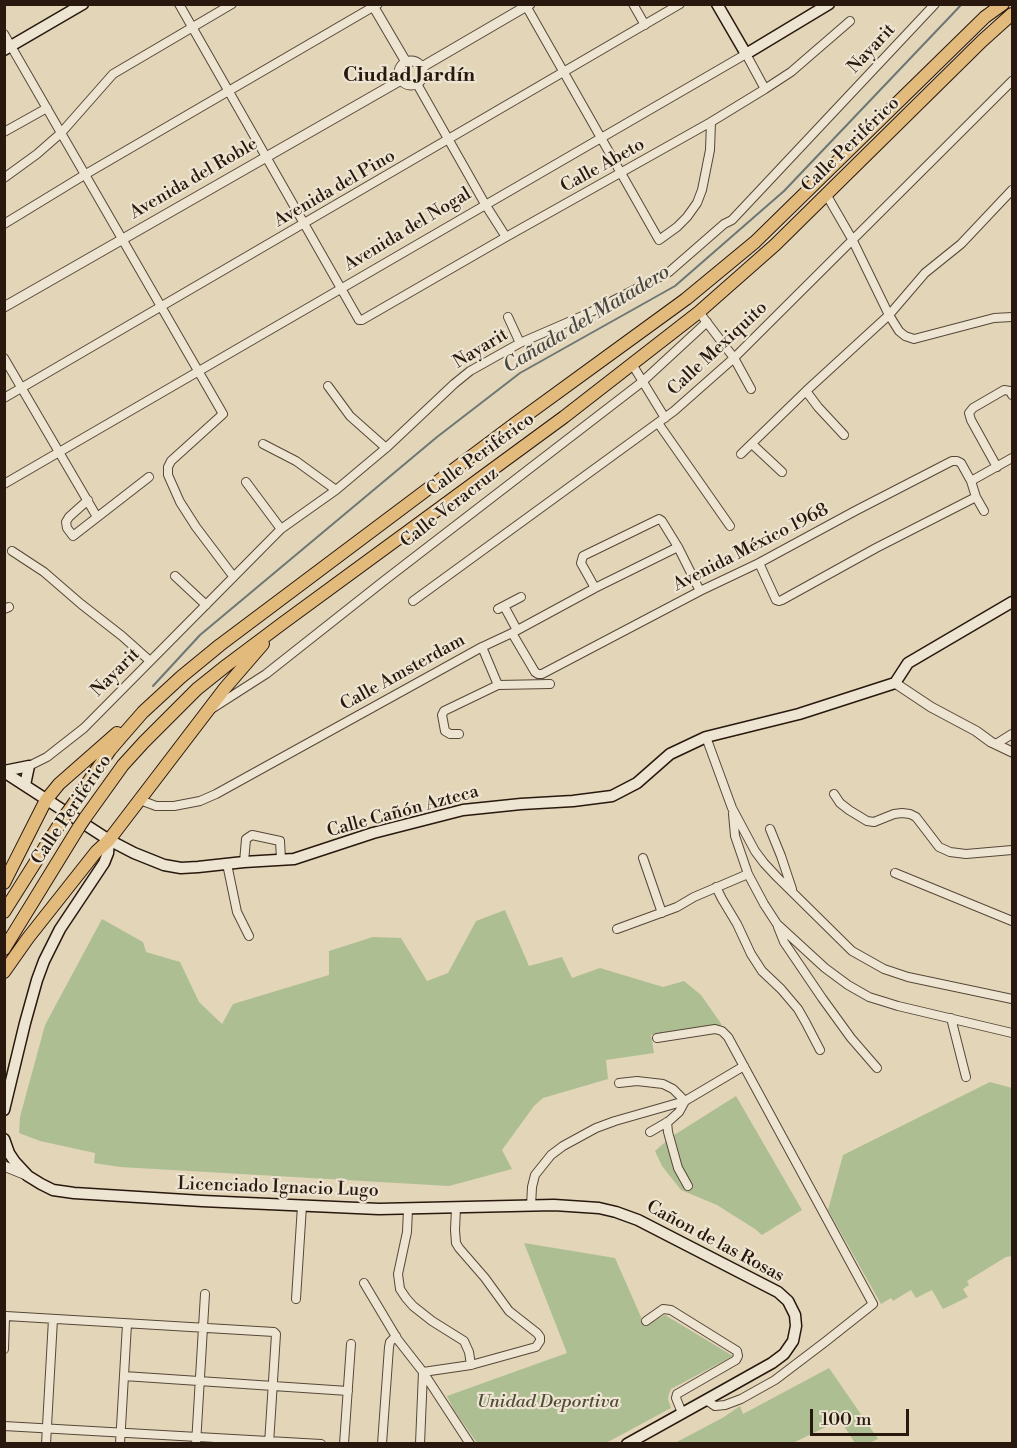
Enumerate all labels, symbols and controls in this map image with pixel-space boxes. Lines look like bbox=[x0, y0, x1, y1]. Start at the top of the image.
street label: Nayarit bbox=[844, 20, 900, 78]
district label: Ciudad Jardín bbox=[343, 64, 475, 88]
street label: Calle Periférico bbox=[798, 93, 904, 197]
street label: Avenida del Roble bbox=[126, 134, 262, 224]
street label: Calle Abeto bbox=[557, 134, 649, 198]
street label: Avenida del Pino bbox=[271, 146, 399, 232]
street label: Avenida del Nogal bbox=[341, 184, 475, 276]
water label: Cañada del Matadero bbox=[499, 261, 675, 379]
street label: Calle Mexiquito bbox=[664, 297, 772, 401]
street label: Nayarit bbox=[450, 324, 512, 374]
street label: Calle Periférico bbox=[423, 409, 539, 501]
street label: Calle Veracruz bbox=[397, 463, 503, 553]
street label: Avenida México 1968 bbox=[670, 499, 832, 597]
street label: Calle Amsterdam bbox=[337, 630, 469, 716]
street label: Nayarit bbox=[87, 644, 145, 702]
street label: Calle Periférico bbox=[27, 751, 117, 869]
street label: Calle Cañón Azteca bbox=[325, 781, 481, 843]
street label: Licenciado Ignacio Lugo bbox=[177, 1174, 379, 1202]
street label: Cañon de las Rosas bbox=[642, 1197, 788, 1287]
park label: Unidad Deportiva bbox=[477, 1392, 619, 1414]
scale bar bbox=[813, 1397, 912, 1435]
text: 100 m bbox=[821, 1408, 872, 1431]

